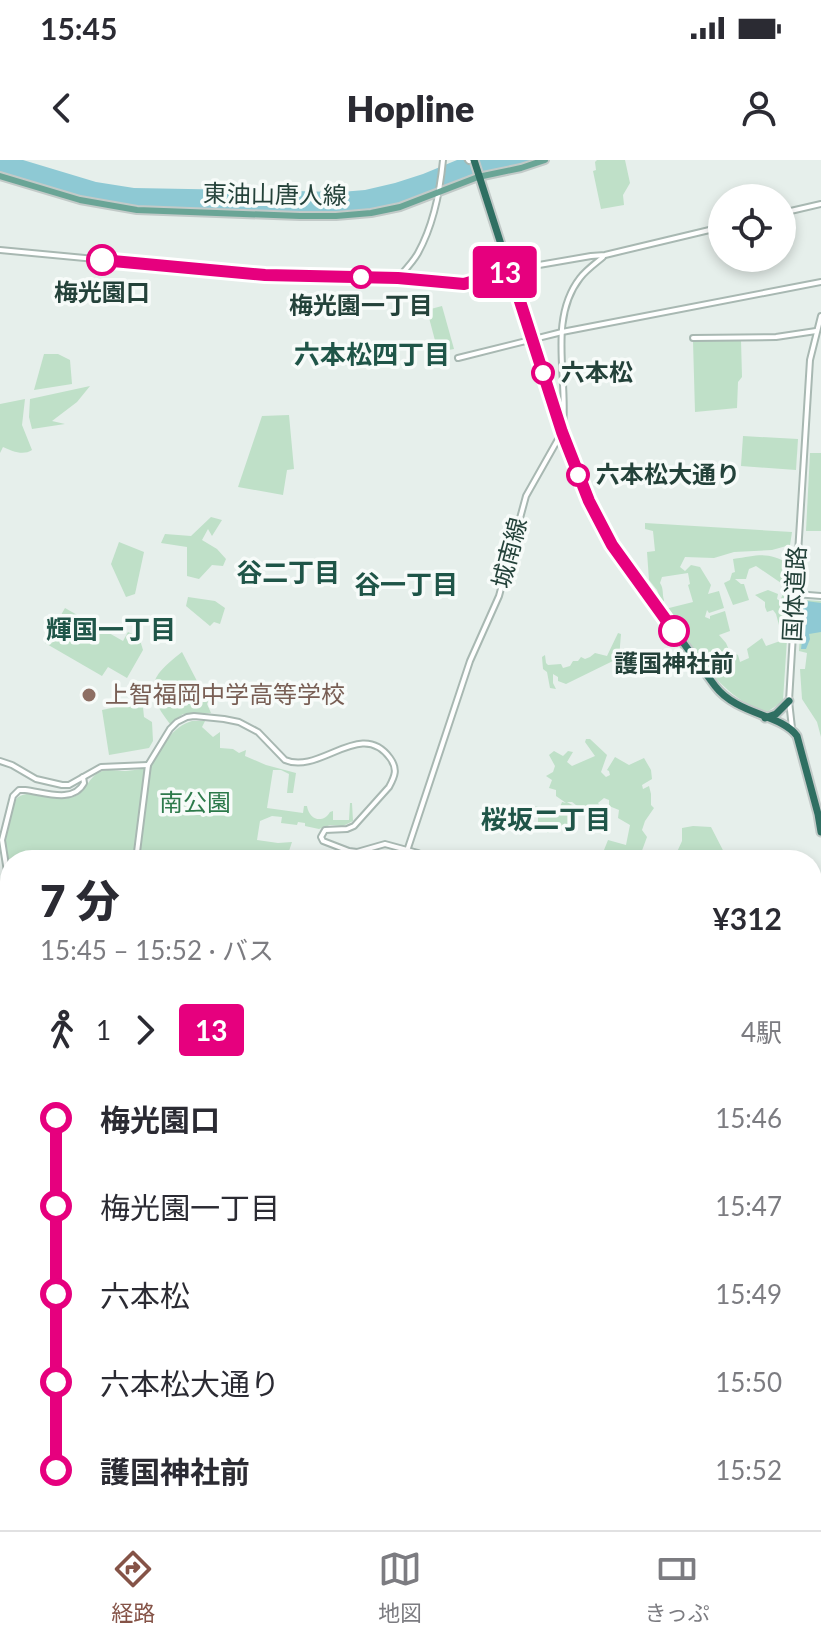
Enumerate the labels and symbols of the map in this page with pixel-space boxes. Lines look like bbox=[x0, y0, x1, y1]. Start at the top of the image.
street label: 東油山唐人線 bbox=[203, 178, 347, 209]
marker: 梅光園口 bbox=[87, 245, 117, 275]
line badge: 13 bbox=[469, 246, 541, 298]
marker: 梅光園一丁目 bbox=[350, 266, 372, 288]
place label: 梅光園口 bbox=[54, 277, 150, 306]
place label: 梅光園一丁目 bbox=[289, 290, 433, 319]
district label: 六本松四丁目 bbox=[294, 338, 450, 370]
place label: 六本松 bbox=[561, 357, 633, 386]
marker: 六本松 bbox=[532, 362, 554, 384]
place label: 六本松大通り bbox=[596, 459, 740, 488]
marker: 六本松大通り bbox=[567, 464, 589, 486]
street label: 城南線 bbox=[485, 514, 532, 591]
street label: 国体道路 bbox=[777, 545, 810, 643]
district label: 谷二丁目 bbox=[236, 556, 340, 588]
district label: 谷一丁目 bbox=[354, 568, 458, 600]
district label: 輝国一丁目 bbox=[46, 613, 176, 645]
marker: 護国神社前 bbox=[659, 616, 689, 646]
place label: 護国神社前 bbox=[614, 648, 734, 677]
place label: 上智福岡中学高等学校 bbox=[105, 679, 345, 708]
marker: 上智福岡中学高等学校 bbox=[80, 686, 98, 704]
park label: 南公園 bbox=[159, 787, 231, 816]
district label: 桜坂二丁目 bbox=[481, 803, 611, 835]

